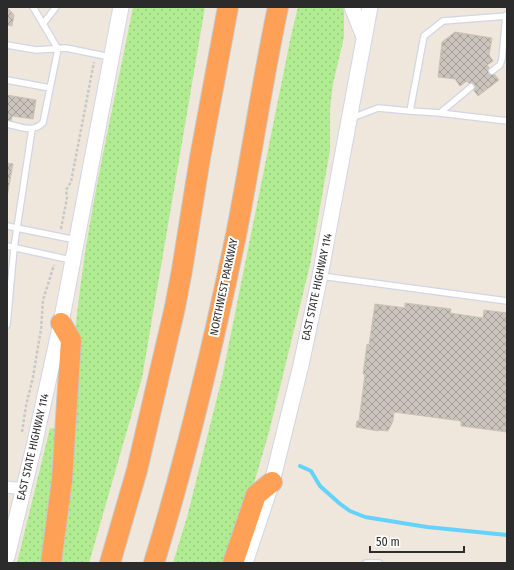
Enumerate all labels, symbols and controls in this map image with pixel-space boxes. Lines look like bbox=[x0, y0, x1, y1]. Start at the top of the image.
street label: EAST STATE HIGHWAY 114 bbox=[299, 231, 335, 342]
street label: NORTHWEST PARKWAY bbox=[207, 237, 241, 337]
street label: EAST STATE HIGHWAY 114 bbox=[14, 392, 52, 502]
scale bar bbox=[370, 528, 464, 554]
text: 50 m bbox=[376, 535, 400, 549]

